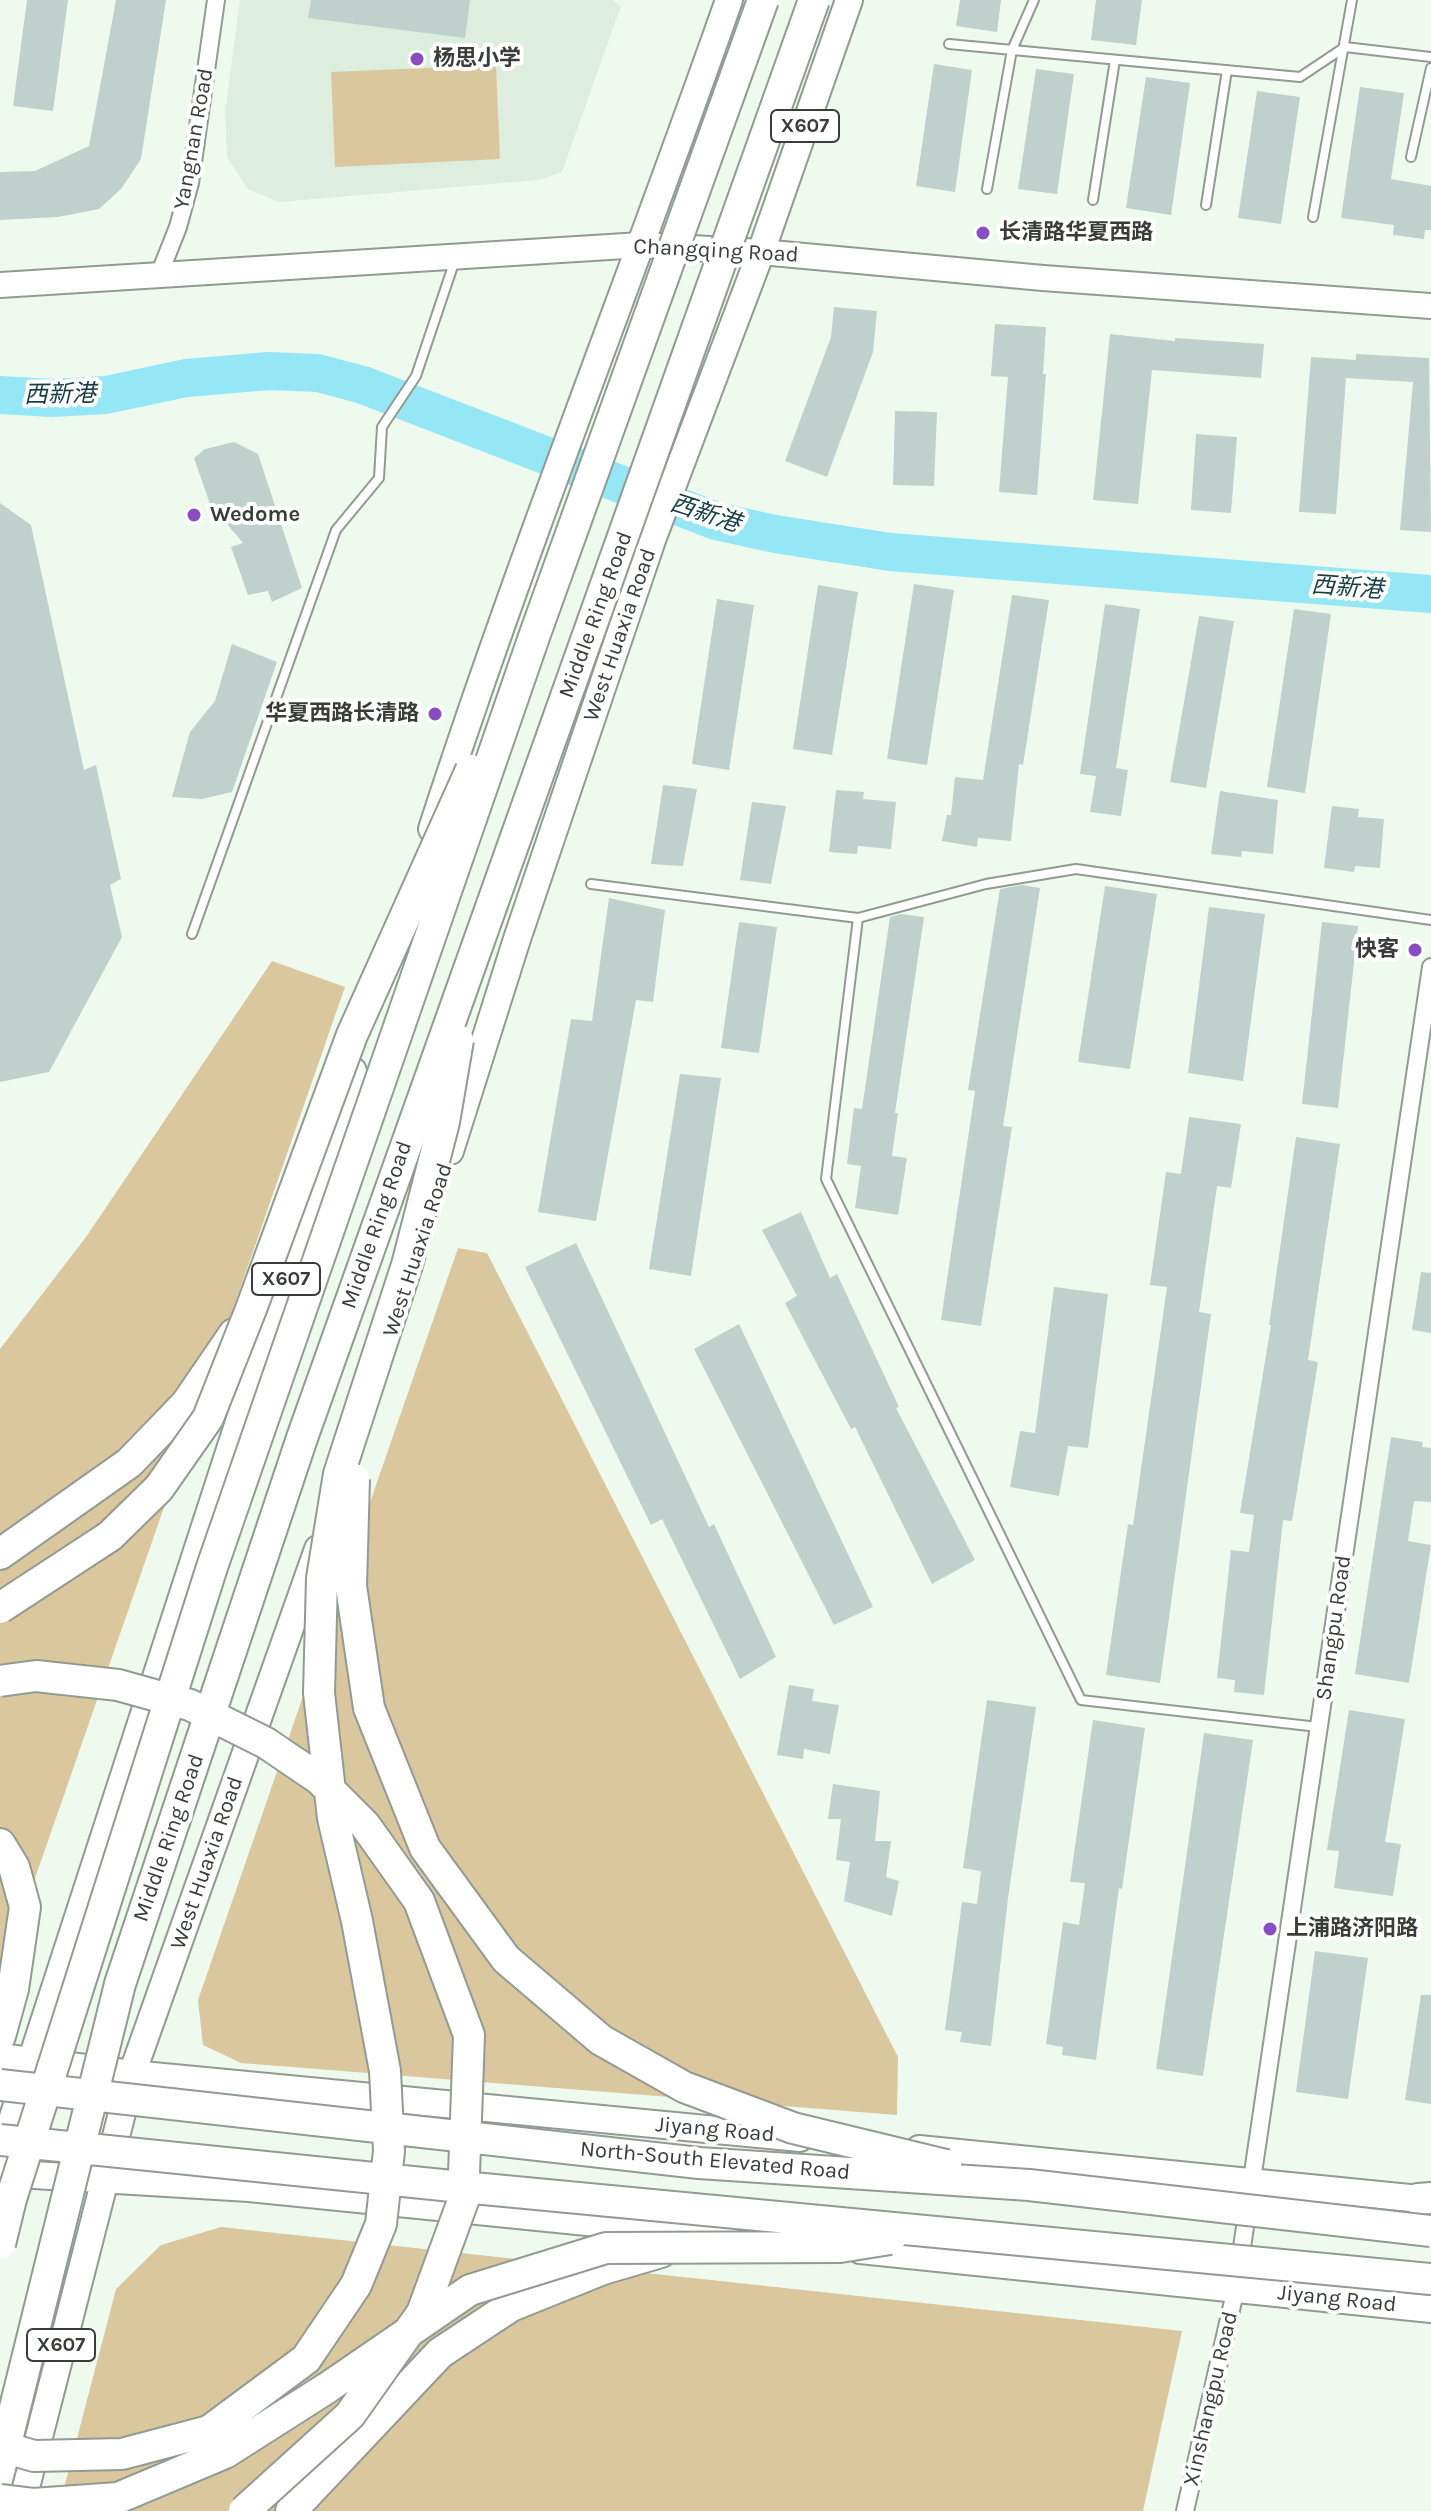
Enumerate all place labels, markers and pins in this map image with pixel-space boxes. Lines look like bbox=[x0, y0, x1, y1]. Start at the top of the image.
place label: 杨思小学 bbox=[433, 46, 521, 72]
marker: 杨思小学 bbox=[408, 50, 426, 68]
place label: 长清路华夏西路 bbox=[999, 220, 1153, 246]
marker: 长清路华夏西路 bbox=[974, 224, 992, 242]
place label: Wedome bbox=[210, 502, 300, 528]
marker: Wedome bbox=[185, 506, 203, 524]
place label: 华夏西路长清路 bbox=[265, 701, 419, 727]
marker: 华夏西路长清路 bbox=[426, 705, 444, 723]
place label: 快客 bbox=[1355, 937, 1399, 963]
marker: 快客 bbox=[1406, 941, 1424, 959]
place label: 上浦路济阳路 bbox=[1286, 1916, 1418, 1942]
marker: 上浦路济阳路 bbox=[1261, 1920, 1279, 1938]

